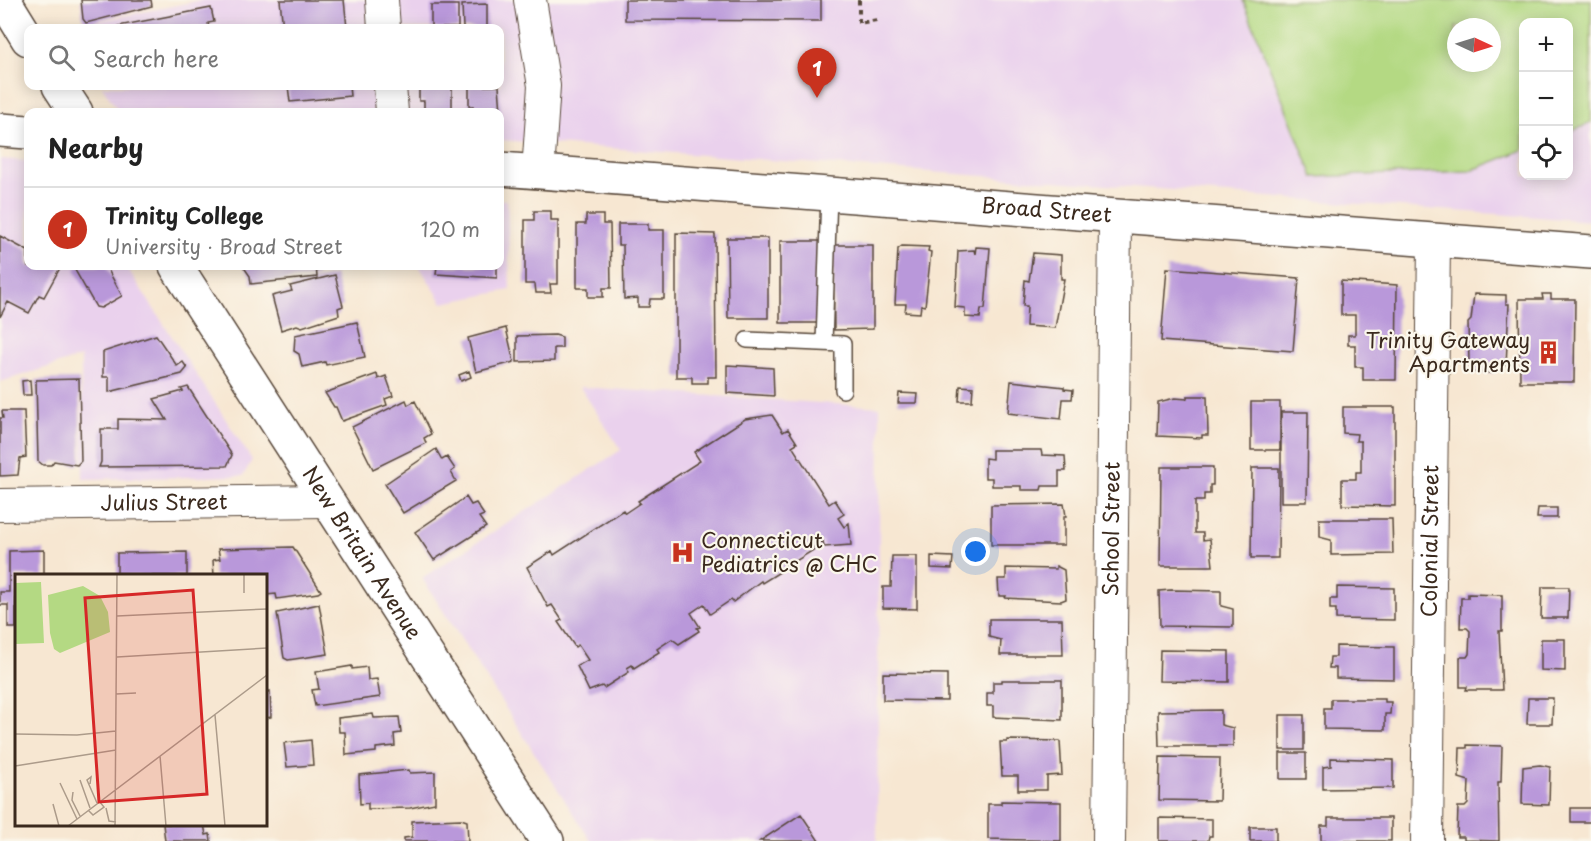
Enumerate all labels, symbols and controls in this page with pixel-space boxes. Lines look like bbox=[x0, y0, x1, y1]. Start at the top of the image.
north arrow bbox=[1447, 18, 1501, 72]
map controls bbox=[1519, 18, 1573, 180]
button: + bbox=[1519, 18, 1573, 72]
search box bbox=[24, 24, 504, 90]
icon: search bbox=[45, 41, 78, 74]
text: Search here bbox=[93, 41, 219, 74]
pin: 1 bbox=[798, 48, 836, 98]
button: − bbox=[1519, 72, 1573, 126]
button: locate bbox=[1519, 126, 1573, 180]
text: Nearby bbox=[48, 128, 143, 167]
street label: Broad Street bbox=[980, 188, 1113, 229]
text: Trinity College bbox=[105, 198, 264, 231]
text: 1 bbox=[63, 214, 72, 244]
text: 120 m bbox=[421, 214, 480, 244]
text: University · Broad Street bbox=[105, 231, 342, 261]
place label: Trinity Gateway Apartments bbox=[1366, 323, 1530, 379]
building icon: Trinity Gateway Apartments bbox=[1535, 340, 1561, 366]
street label: New Britain Avenue bbox=[295, 459, 431, 645]
street label: School Street bbox=[1093, 461, 1127, 597]
street label: Colonial Street bbox=[1412, 465, 1445, 617]
street label: Julius Street bbox=[100, 484, 228, 518]
place label: Connecticut Pediatrics @ CHC bbox=[701, 523, 878, 579]
your location bbox=[961, 537, 990, 566]
hospital icon: Connecticut Pediatrics @ CHC bbox=[670, 540, 696, 566]
inset map bbox=[15, 574, 267, 826]

